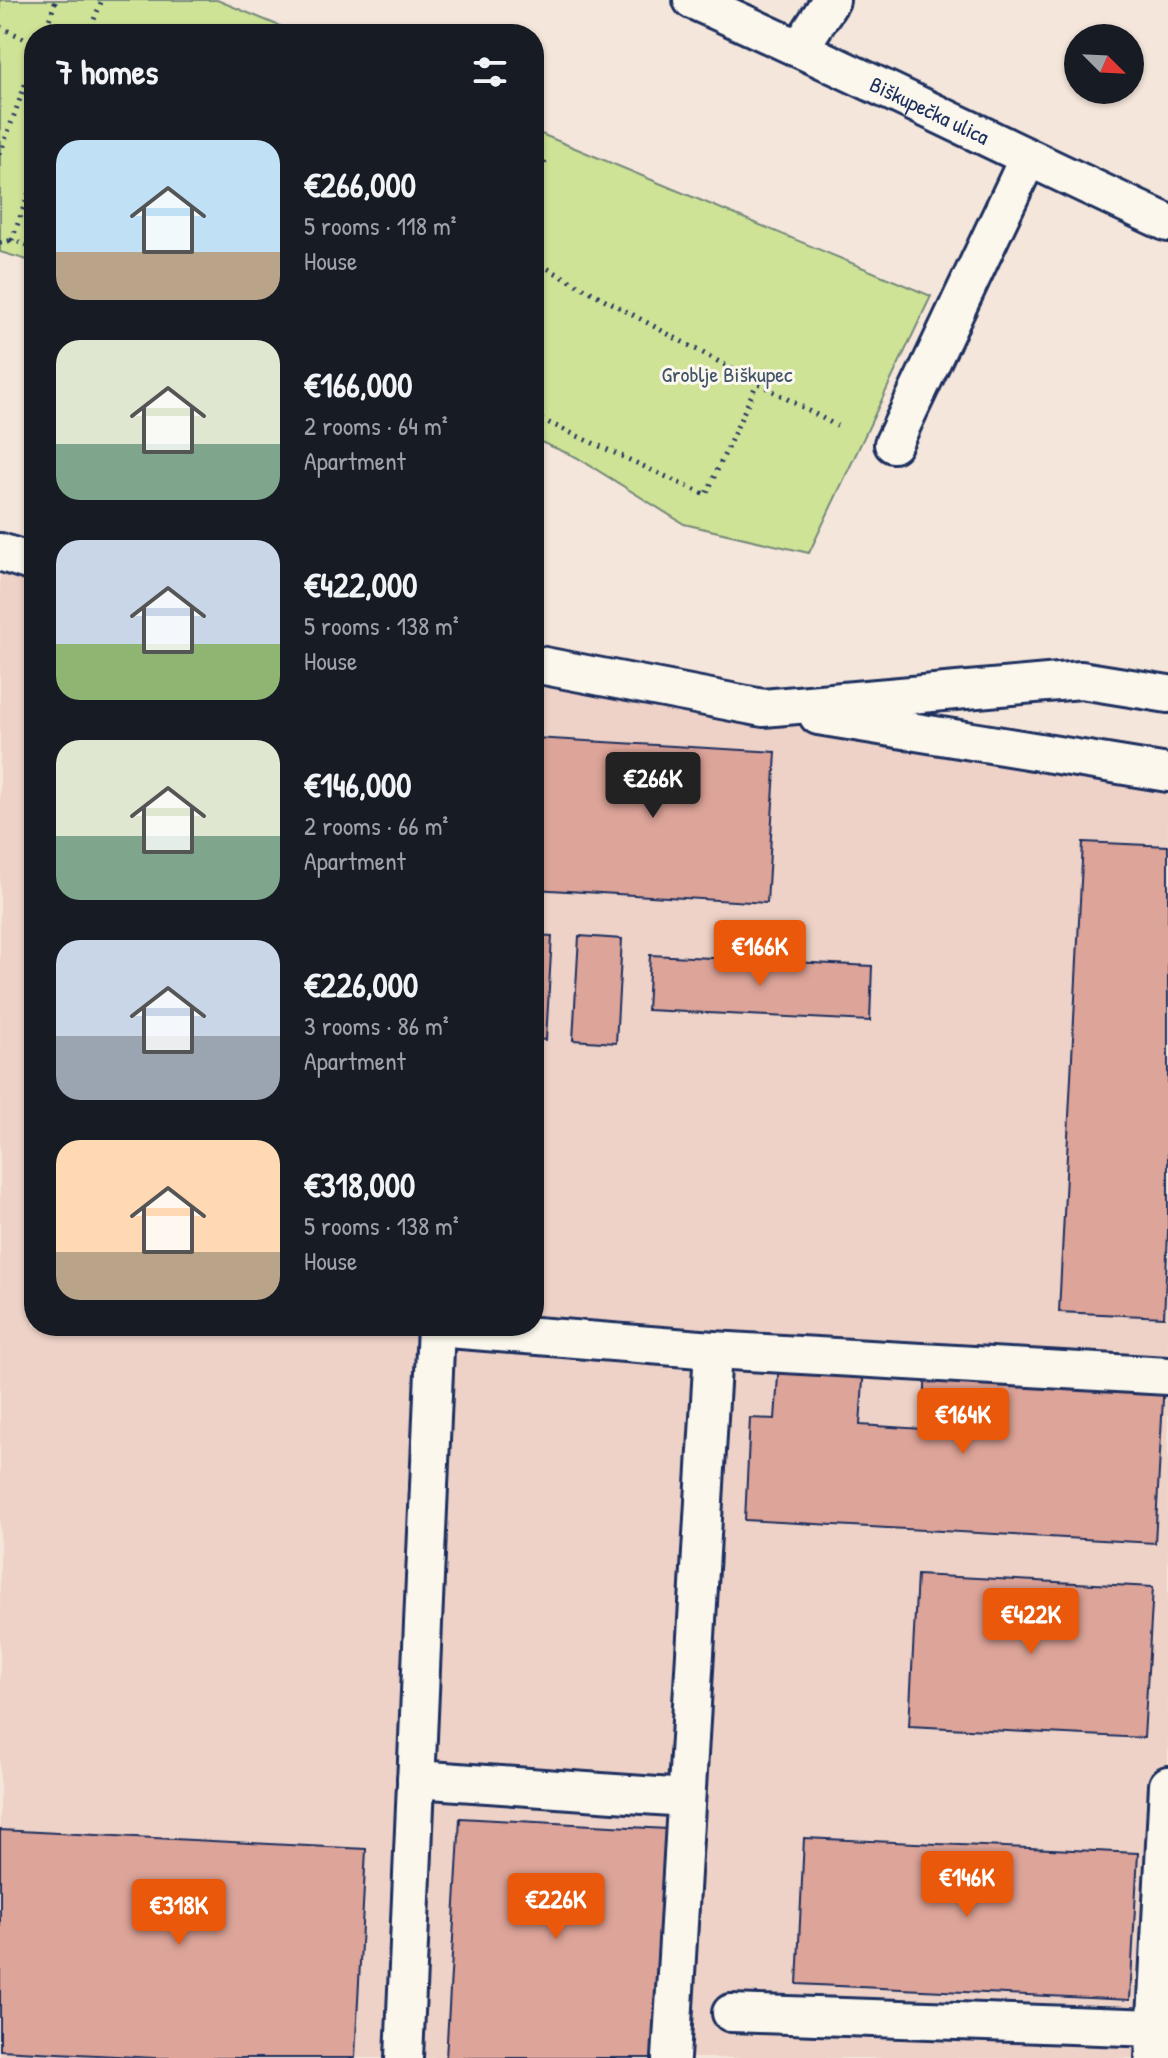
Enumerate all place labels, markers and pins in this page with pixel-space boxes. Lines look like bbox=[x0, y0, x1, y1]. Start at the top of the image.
pin: €266K bbox=[597, 752, 709, 820]
pin: €166K bbox=[704, 920, 816, 988]
pin: €164K bbox=[907, 1388, 1019, 1456]
pin: €422K bbox=[975, 1588, 1087, 1656]
pin: €146K bbox=[911, 1851, 1023, 1919]
pin: €226K bbox=[500, 1873, 612, 1941]
pin: €318K bbox=[123, 1879, 235, 1947]

